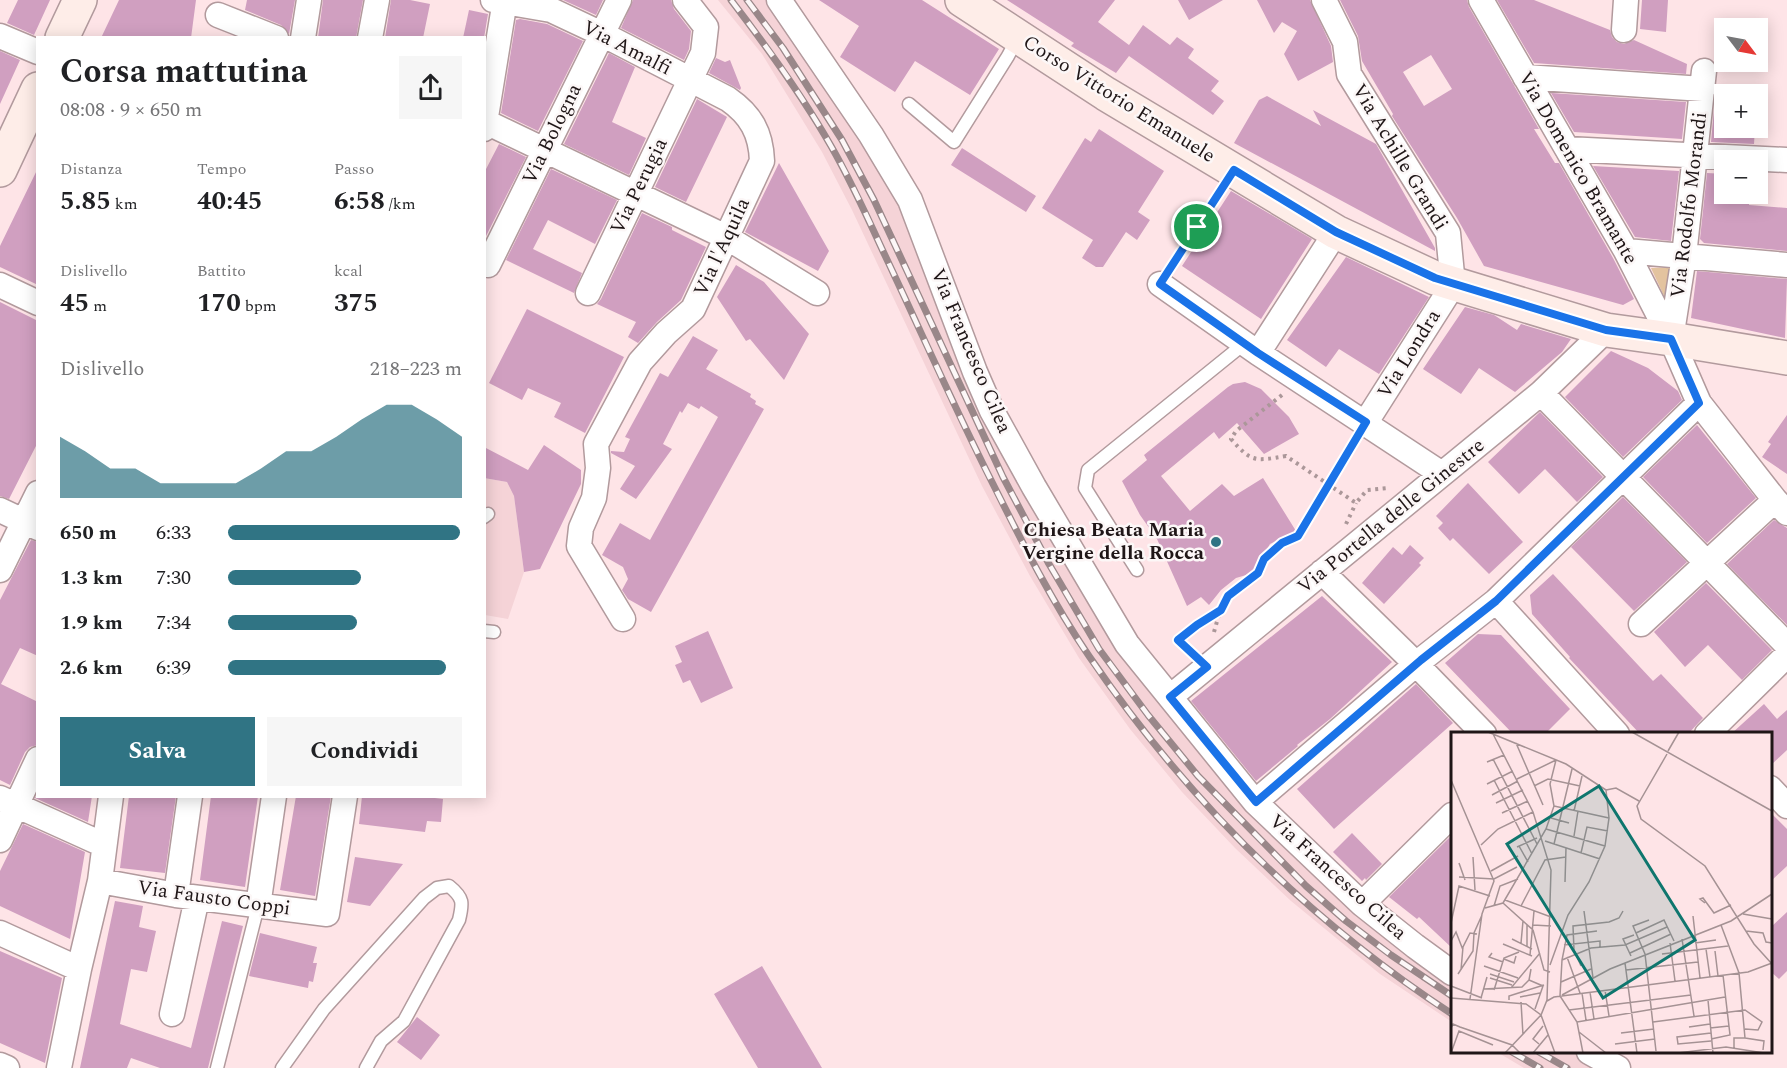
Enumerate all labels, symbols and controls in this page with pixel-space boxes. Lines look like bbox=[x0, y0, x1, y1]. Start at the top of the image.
street label: Via Amalfi bbox=[577, 13, 677, 83]
north arrow bbox=[1714, 18, 1768, 72]
map controls bbox=[1714, 18, 1768, 204]
street label: Corso Vittorio Emanuele bbox=[1017, 28, 1221, 170]
text: Corsa mattutina bbox=[60, 47, 308, 97]
button: share bbox=[399, 56, 462, 119]
street label: Via Domenico Bramante bbox=[1510, 66, 1646, 270]
street label: Via Bologna bbox=[515, 78, 589, 189]
street label: Via Achille Grandi bbox=[1344, 78, 1456, 236]
button: + bbox=[1714, 84, 1768, 138]
text: 08:08 · 9 × 650 m bbox=[60, 95, 202, 125]
street label: Via Rodolfo Morandi bbox=[1663, 110, 1715, 300]
street label: Via Perugia bbox=[603, 132, 675, 239]
button: − bbox=[1714, 150, 1768, 204]
text: Distanza bbox=[60, 157, 122, 181]
text: Tempo bbox=[197, 157, 246, 181]
text: Passo bbox=[334, 157, 374, 181]
text: 5.85 bbox=[60, 181, 111, 221]
text: 40:45 bbox=[197, 181, 262, 221]
text: 6:58 bbox=[334, 181, 385, 221]
text: km bbox=[111, 192, 137, 216]
text: /km bbox=[385, 192, 415, 216]
street label: Via l'Aquila bbox=[686, 193, 758, 301]
pin bbox=[1171, 201, 1222, 252]
icon: arrive bbox=[1180, 210, 1213, 243]
text: Dislivello bbox=[60, 259, 128, 283]
text: Battito bbox=[197, 259, 246, 283]
text: kcal bbox=[334, 259, 363, 283]
street label: Via Francesco Cilea bbox=[923, 264, 1019, 438]
text: 45 bbox=[60, 283, 89, 323]
text: 170 bbox=[197, 283, 241, 323]
text: 375 bbox=[334, 283, 378, 323]
text: m bbox=[89, 294, 107, 318]
text: bpm bbox=[241, 294, 277, 318]
street label: Via Londra bbox=[1370, 303, 1448, 404]
text: Dislivello bbox=[60, 354, 144, 384]
text: 218–223 m bbox=[370, 354, 462, 384]
street label: Via Portella delle Ginestre bbox=[1291, 431, 1491, 601]
place label: Chiesa Beata Maria Vergine della Rocca bbox=[1022, 515, 1205, 568]
text: 650 m bbox=[60, 518, 117, 548]
text: 6:33 bbox=[156, 518, 191, 548]
marker: Chiesa Beata Maria Vergine della Rocca bbox=[1209, 535, 1223, 549]
text: 1.3 km bbox=[60, 563, 123, 593]
text: 7:30 bbox=[156, 563, 191, 593]
text: 1.9 km bbox=[60, 608, 123, 638]
text: 7:34 bbox=[156, 608, 191, 638]
text: 2.6 km bbox=[60, 653, 123, 683]
text: 6:39 bbox=[156, 653, 191, 683]
button: Salva bbox=[60, 717, 255, 786]
button: Condividi bbox=[267, 717, 462, 786]
inset map bbox=[1451, 732, 1772, 1053]
street label: Via Francesco Cilea bbox=[1262, 807, 1414, 947]
street label: Via Fausto Coppi bbox=[136, 872, 292, 924]

